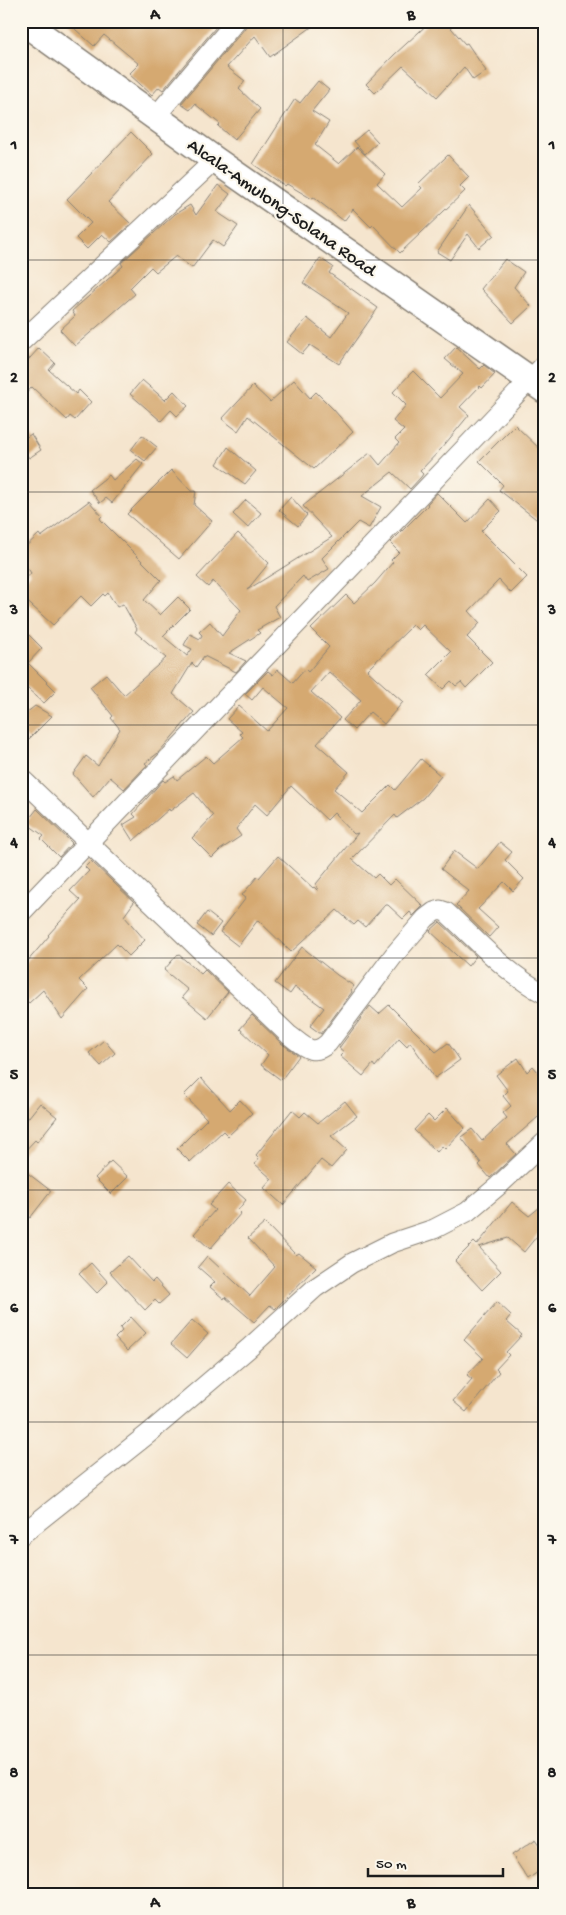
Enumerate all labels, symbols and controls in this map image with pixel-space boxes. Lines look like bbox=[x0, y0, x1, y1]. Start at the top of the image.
text: A bbox=[149, 7, 161, 26]
text: B bbox=[406, 7, 416, 26]
street label: Alcala-Amulong-Solana Road bbox=[182, 135, 381, 284]
text: 1 bbox=[10, 137, 17, 156]
text: 1 bbox=[548, 137, 555, 156]
text: 2 bbox=[10, 370, 18, 389]
text: 2 bbox=[548, 370, 556, 389]
text: 3 bbox=[9, 602, 18, 621]
text: 3 bbox=[547, 602, 556, 621]
text: 4 bbox=[9, 835, 18, 854]
text: 4 bbox=[547, 835, 556, 854]
text: 5 bbox=[10, 1067, 19, 1086]
text: 5 bbox=[548, 1067, 557, 1086]
text: 6 bbox=[10, 1300, 19, 1319]
text: 6 bbox=[548, 1300, 557, 1319]
text: 7 bbox=[9, 1532, 19, 1551]
text: 7 bbox=[547, 1532, 557, 1551]
text: 8 bbox=[10, 1765, 19, 1784]
text: 8 bbox=[548, 1765, 557, 1784]
scale bar bbox=[368, 1845, 504, 1877]
text: 50 m bbox=[376, 1856, 407, 1874]
text: A bbox=[149, 1895, 161, 1914]
text: B bbox=[406, 1895, 416, 1914]

